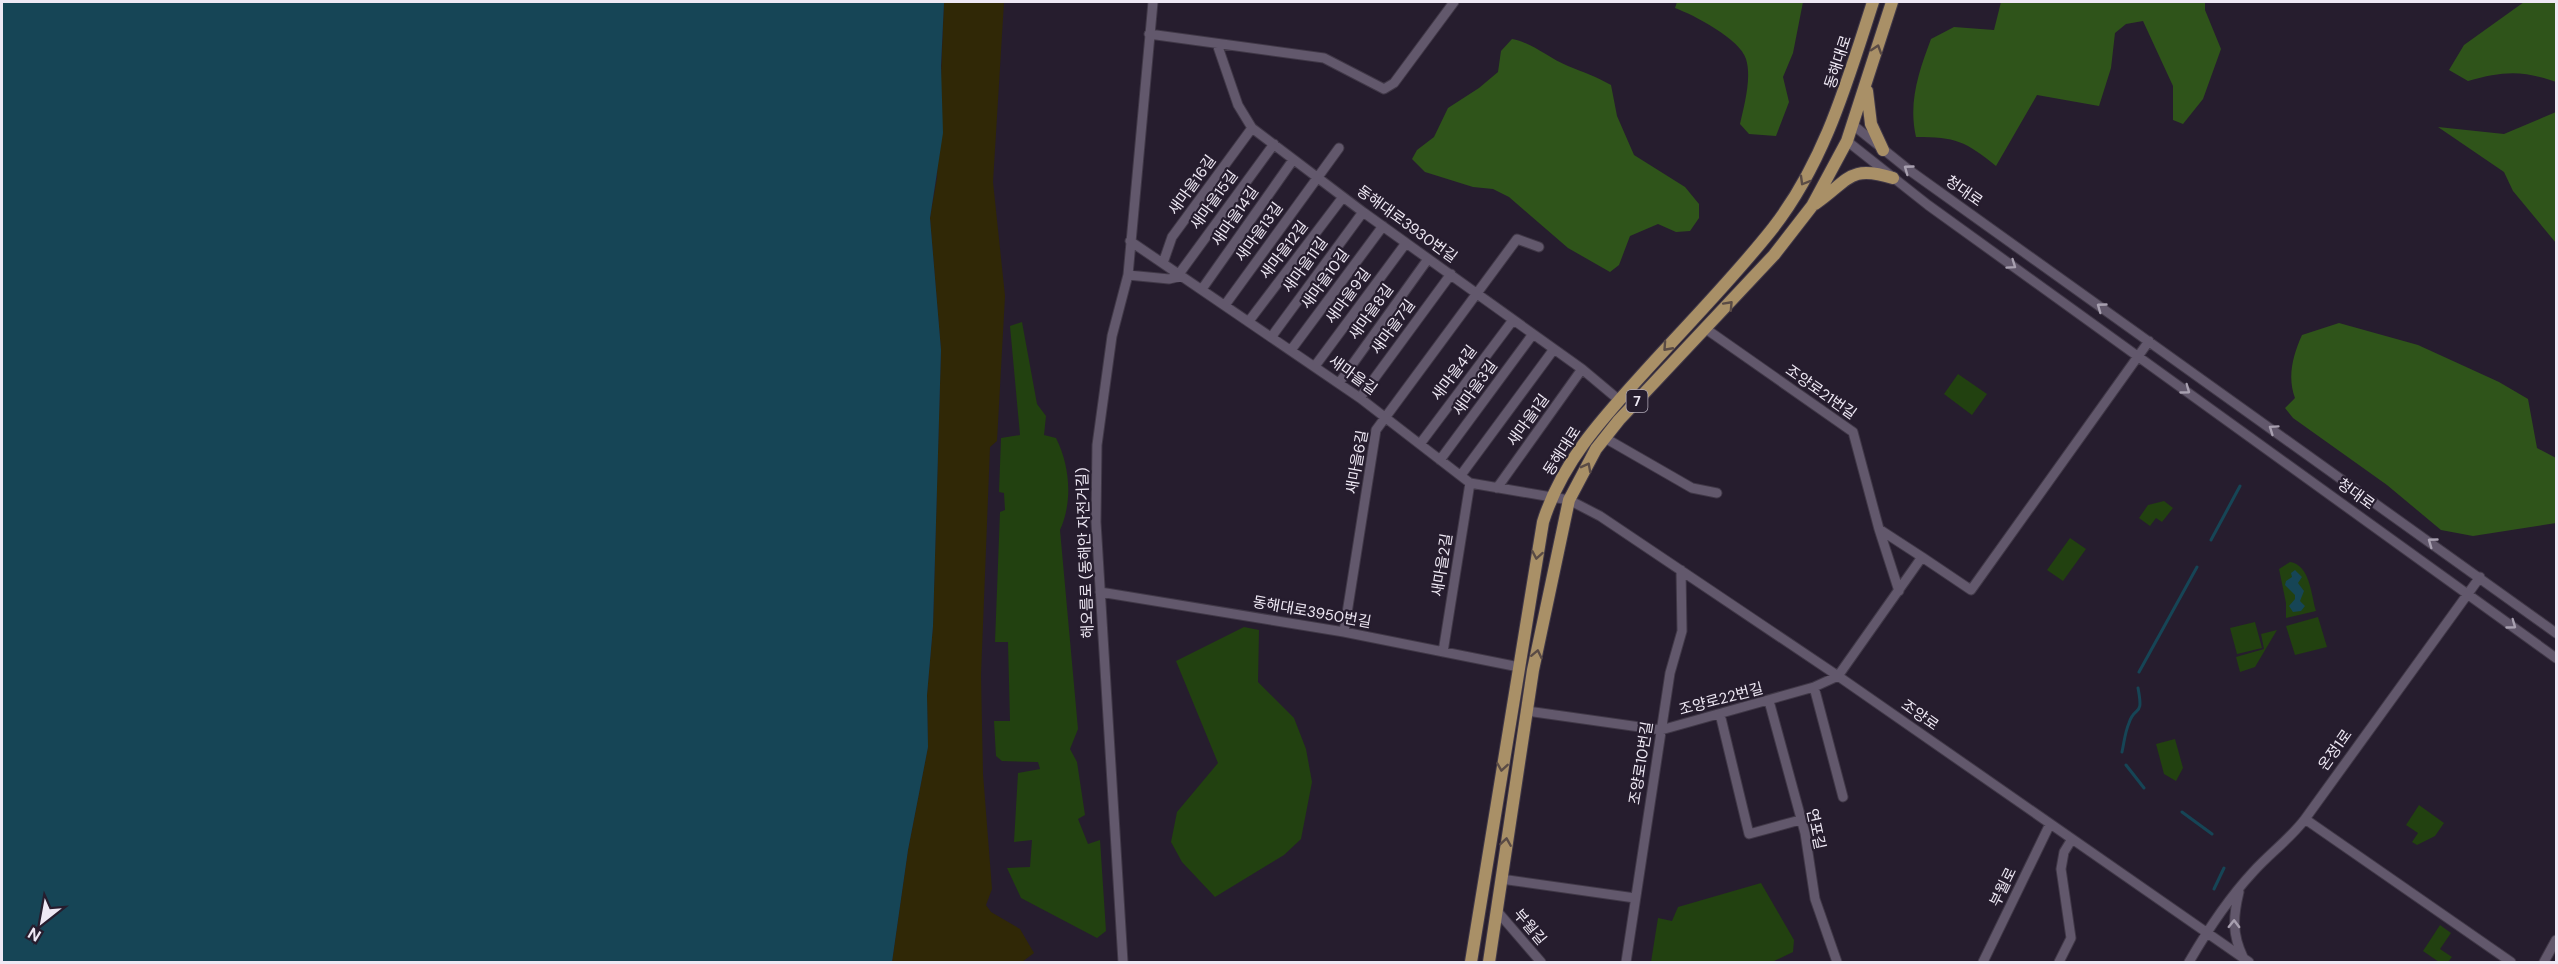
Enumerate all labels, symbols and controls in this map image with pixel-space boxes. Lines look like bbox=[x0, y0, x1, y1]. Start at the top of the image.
street label: 동해대로 bbox=[1820, 33, 1856, 91]
one-way arrow bbox=[1870, 44, 1882, 55]
street label: 새마을16길 bbox=[1164, 151, 1220, 219]
one-way arrow bbox=[1904, 165, 1915, 176]
street label: 새마을15길 bbox=[1186, 166, 1242, 234]
street label: 청대로 bbox=[1941, 171, 1987, 211]
one-way arrow bbox=[1800, 175, 1812, 185]
street label: 동해대로3930번길 bbox=[1353, 181, 1461, 267]
street label: 새마을14길 bbox=[1207, 182, 1263, 250]
street label: 새마을13길 bbox=[1231, 198, 1287, 266]
street label: 새마을12길 bbox=[1255, 217, 1313, 283]
street label: 새마을11길 bbox=[1278, 233, 1332, 297]
street label: 새마을10길 bbox=[1296, 245, 1354, 313]
one-way arrow bbox=[2005, 257, 2016, 268]
street label: 새마을9길 bbox=[1321, 264, 1375, 328]
street label: 새마을8길 bbox=[1344, 280, 1398, 344]
street label: 새마을7길 bbox=[1366, 296, 1420, 358]
one-way arrow bbox=[1722, 301, 1733, 312]
one-way arrow bbox=[2097, 303, 2108, 314]
one-way arrow bbox=[1663, 340, 1674, 351]
street label: 새마을4길 bbox=[1427, 341, 1481, 405]
street label: 새마을길 bbox=[1325, 351, 1381, 399]
street label: 새마을3길 bbox=[1448, 356, 1502, 420]
street label: 조양로21번길 bbox=[1782, 360, 1860, 424]
one-way arrow bbox=[2179, 383, 2190, 394]
street label: 새마을1길 bbox=[1502, 390, 1554, 450]
road number: 7 bbox=[1626, 390, 1648, 412]
street label: 동해대로 bbox=[1539, 422, 1585, 480]
one-way arrow bbox=[2269, 425, 2280, 436]
street label: 새마을6길 bbox=[1342, 428, 1372, 496]
one-way arrow bbox=[1580, 462, 1591, 473]
street label: 해오름로 (동해안 자전거길) bbox=[1072, 467, 1098, 639]
street label: 청대로 bbox=[2333, 474, 2379, 514]
street label: 새마을2길 bbox=[1427, 532, 1457, 598]
one-way arrow bbox=[2428, 538, 2439, 549]
one-way arrow bbox=[1532, 551, 1544, 560]
street label: 동해대로3950번길 bbox=[1251, 592, 1373, 632]
one-way arrow bbox=[2506, 618, 2517, 629]
one-way arrow bbox=[1529, 649, 1542, 659]
street label: 조양로22번길 bbox=[1677, 678, 1765, 720]
street label: 조양로 bbox=[1897, 695, 1943, 735]
street label: 조양로10번길 bbox=[1625, 720, 1657, 806]
street label: 온정1로 bbox=[2314, 725, 2356, 775]
one-way arrow bbox=[1496, 761, 1509, 771]
street label: 연포길 bbox=[1802, 807, 1830, 851]
one-way arrow bbox=[1500, 838, 1512, 847]
street label: 부월로 bbox=[1985, 864, 2021, 910]
north arrow bbox=[12, 892, 72, 952]
street label: 부월길 bbox=[1509, 905, 1551, 949]
one-way arrow bbox=[2228, 920, 2240, 929]
text: N bbox=[24, 922, 45, 946]

